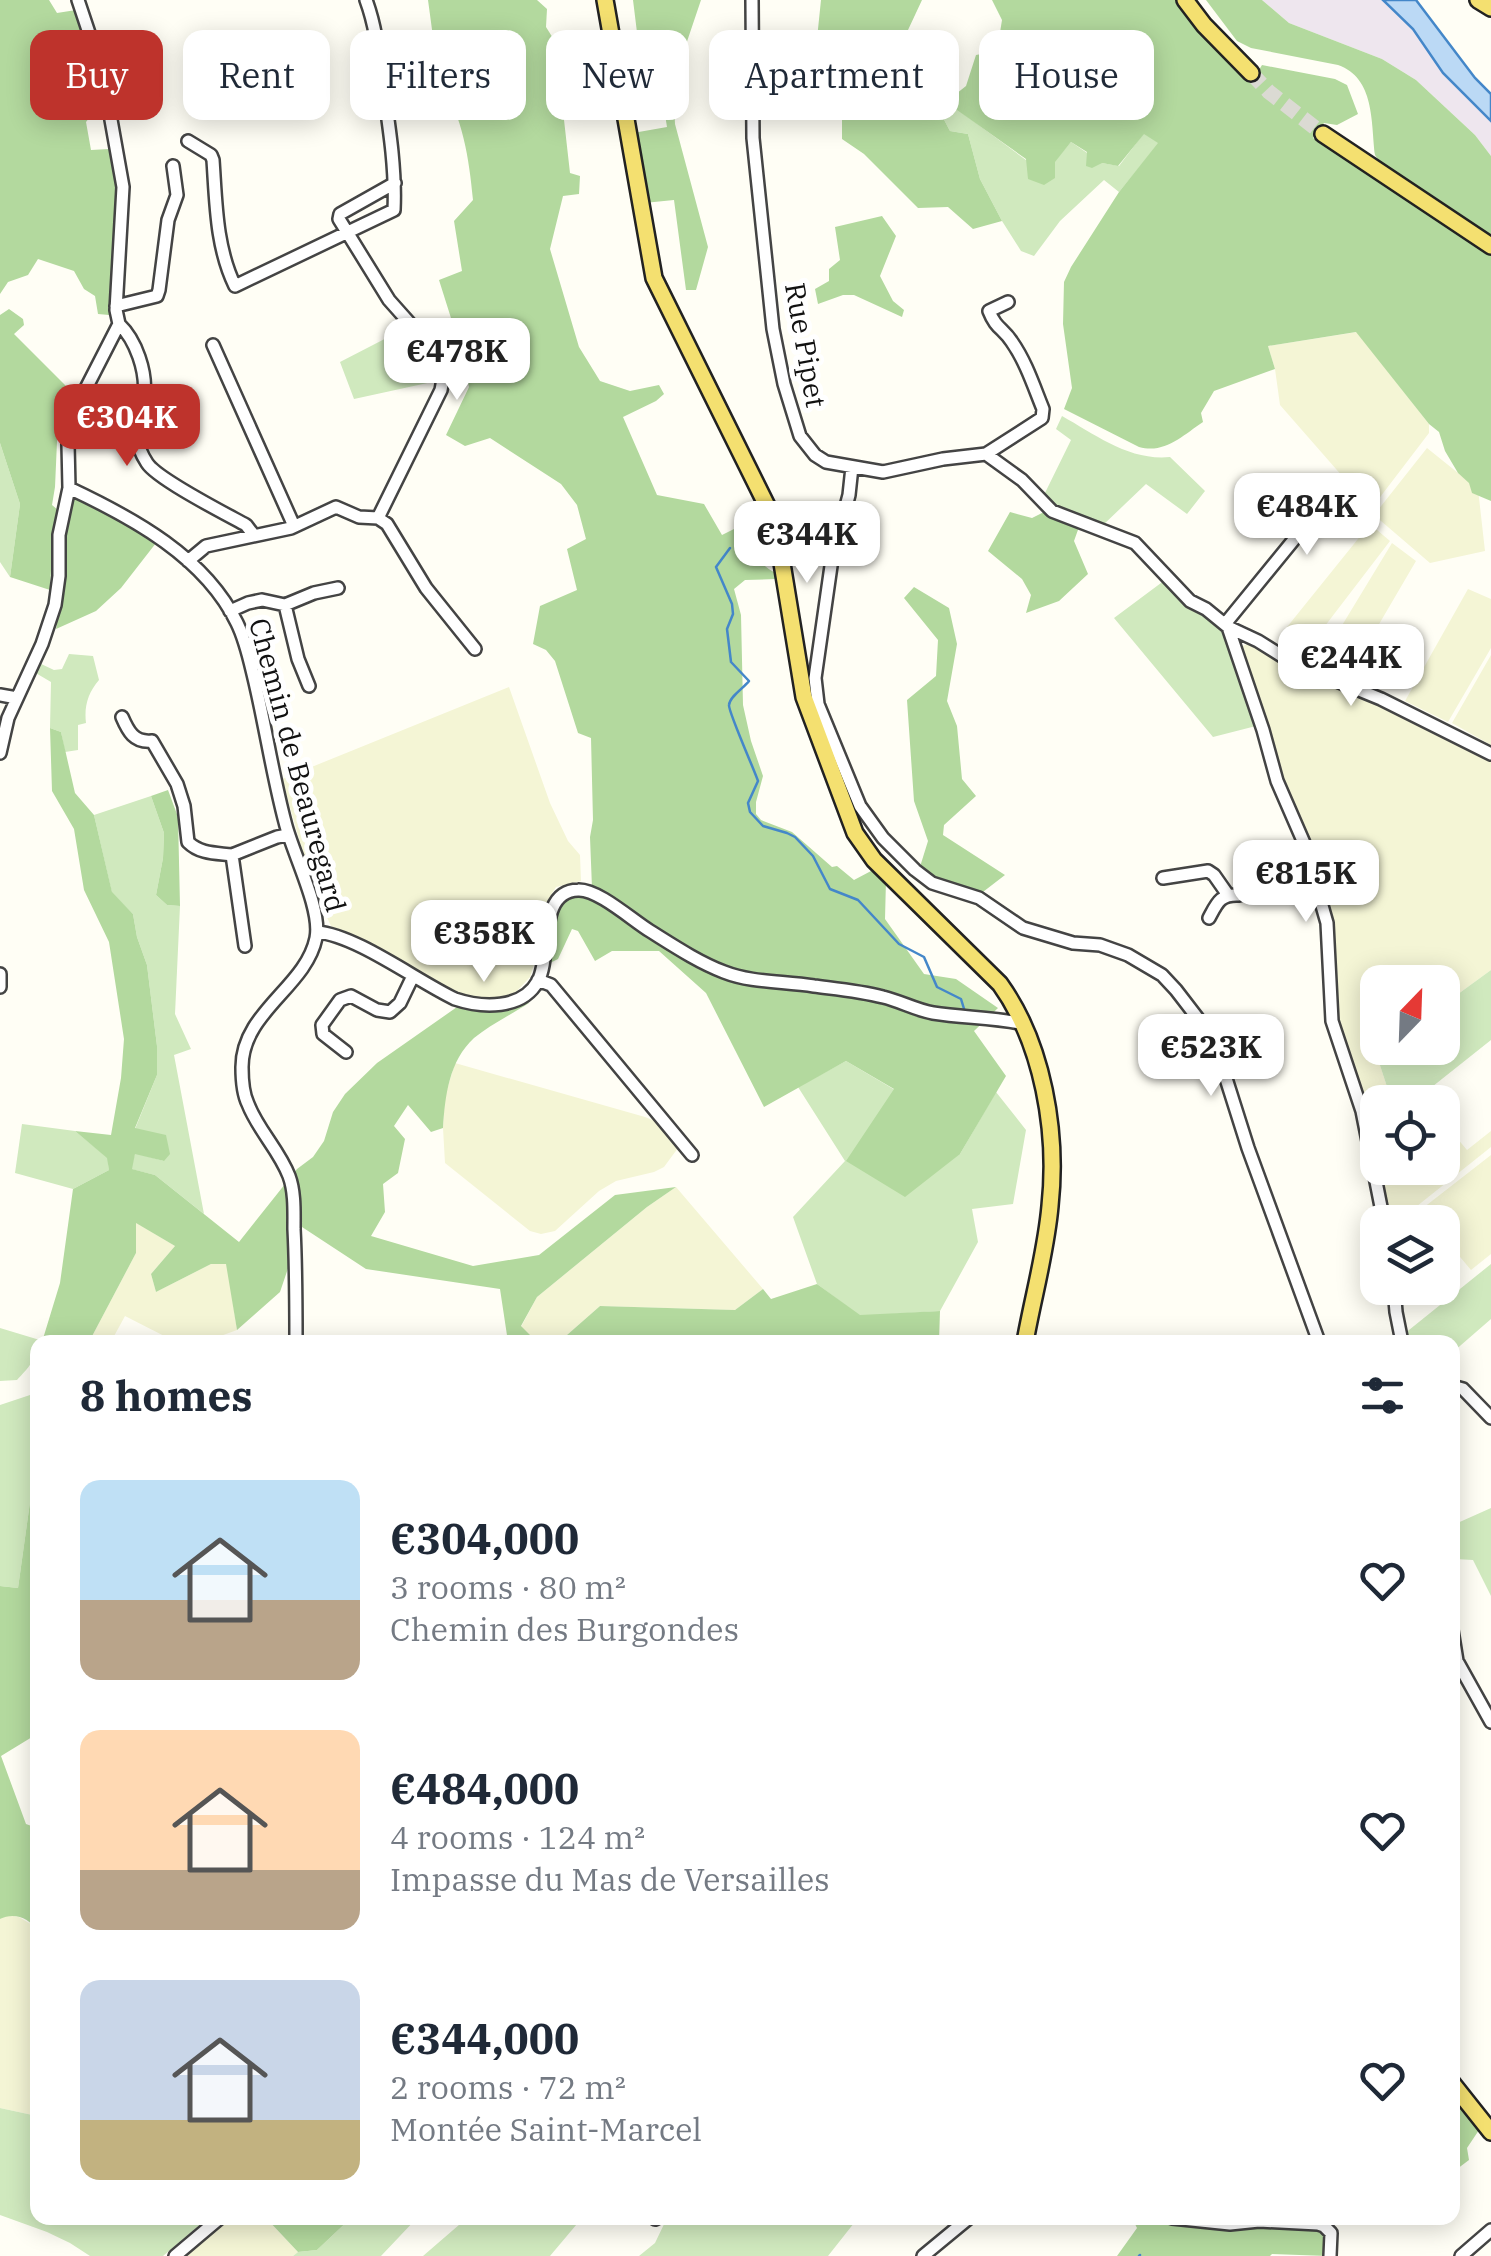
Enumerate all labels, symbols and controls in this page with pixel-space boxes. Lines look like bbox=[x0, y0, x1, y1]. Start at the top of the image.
chip: Buy bbox=[30, 30, 163, 120]
chip: Rent bbox=[183, 30, 330, 120]
chip: Filters bbox=[350, 30, 526, 120]
chip: New bbox=[546, 30, 689, 120]
chip: Apartment bbox=[709, 30, 959, 120]
chip: House bbox=[979, 30, 1154, 120]
street label: Rue Pipet bbox=[777, 280, 835, 410]
pin: €478K bbox=[387, 318, 527, 403]
text: €478K bbox=[406, 329, 508, 371]
pin: €304K bbox=[57, 384, 197, 469]
text: €304K bbox=[76, 395, 178, 437]
pin: €484K bbox=[1237, 473, 1377, 558]
text: €484K bbox=[1256, 484, 1358, 526]
pin: €344K bbox=[737, 501, 877, 586]
text: €344K bbox=[756, 512, 858, 554]
street label: Chemin de Beauregard bbox=[241, 614, 355, 916]
pin: €244K bbox=[1281, 624, 1421, 709]
text: €244K bbox=[1300, 635, 1402, 677]
pin: €815K bbox=[1236, 840, 1376, 925]
text: €815K bbox=[1255, 851, 1357, 893]
pin: €358K bbox=[414, 900, 554, 985]
text: €358K bbox=[433, 911, 535, 953]
north arrow bbox=[1360, 965, 1460, 1065]
map controls bbox=[1360, 965, 1460, 1305]
pin: €523K bbox=[1141, 1014, 1281, 1099]
text: €523K bbox=[1160, 1025, 1262, 1067]
button: locate bbox=[1360, 1085, 1460, 1185]
button: layers bbox=[1360, 1205, 1460, 1305]
text: 8 homes bbox=[80, 1368, 253, 1423]
icon: filters bbox=[1355, 1368, 1410, 1423]
text: €304,000 bbox=[390, 1511, 579, 1566]
icon: home bbox=[160, 1520, 280, 1640]
icon: heart bbox=[1355, 1553, 1410, 1608]
text: 3 rooms · 80 m² bbox=[390, 1566, 626, 1608]
text: Chemin des Burgondes bbox=[390, 1608, 739, 1650]
text: €484,000 bbox=[390, 1761, 579, 1816]
icon: home bbox=[160, 1770, 280, 1890]
icon: heart bbox=[1355, 1803, 1410, 1858]
text: 4 rooms · 124 m² bbox=[390, 1816, 645, 1858]
text: Impasse du Mas de Versailles bbox=[390, 1858, 830, 1900]
text: €344,000 bbox=[390, 2011, 579, 2066]
icon: home bbox=[160, 2020, 280, 2140]
icon: heart bbox=[1355, 2053, 1410, 2108]
text: 2 rooms · 72 m² bbox=[390, 2066, 626, 2108]
text: Montée Saint-Marcel bbox=[390, 2108, 702, 2150]

